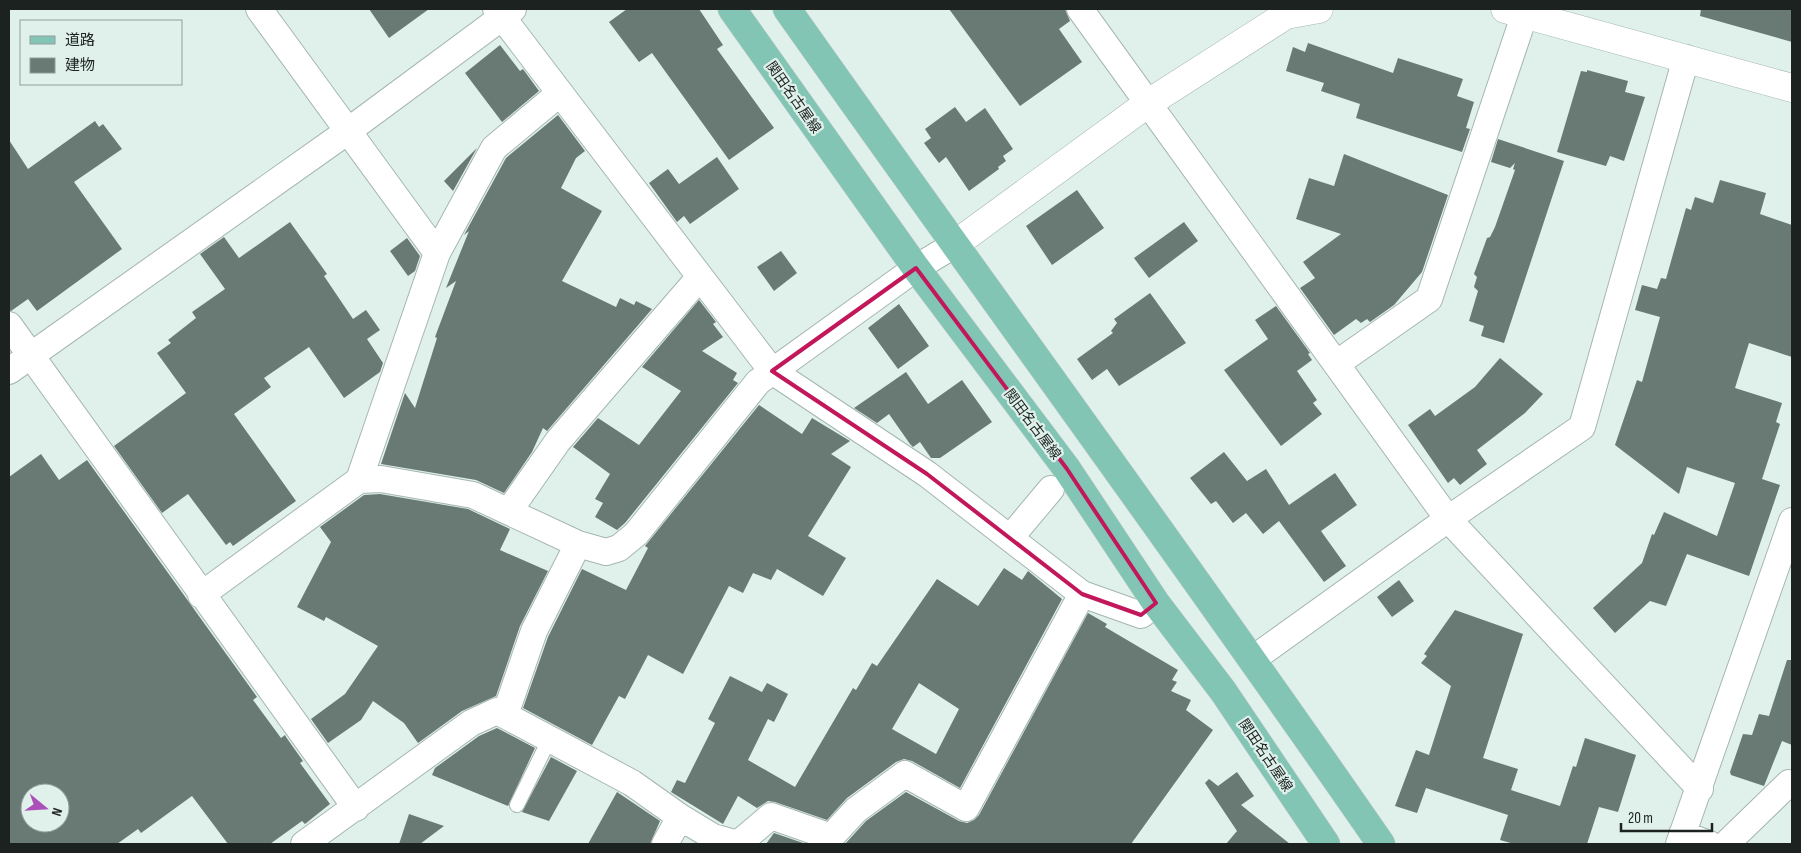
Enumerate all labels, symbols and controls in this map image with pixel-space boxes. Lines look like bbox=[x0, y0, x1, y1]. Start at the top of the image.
legend bbox=[20, 20, 182, 85]
text: 道路 bbox=[65, 31, 95, 50]
text: 建物 bbox=[65, 56, 95, 75]
street label: 関田名古屋線 bbox=[763, 58, 825, 137]
street label: 関田名古屋線 bbox=[1001, 386, 1065, 463]
street label: 関田名古屋線 bbox=[1235, 716, 1296, 795]
north arrow bbox=[20, 783, 70, 833]
scale bar bbox=[1621, 800, 1712, 832]
text: N bbox=[48, 806, 66, 818]
text: 20 m bbox=[1628, 809, 1653, 828]

